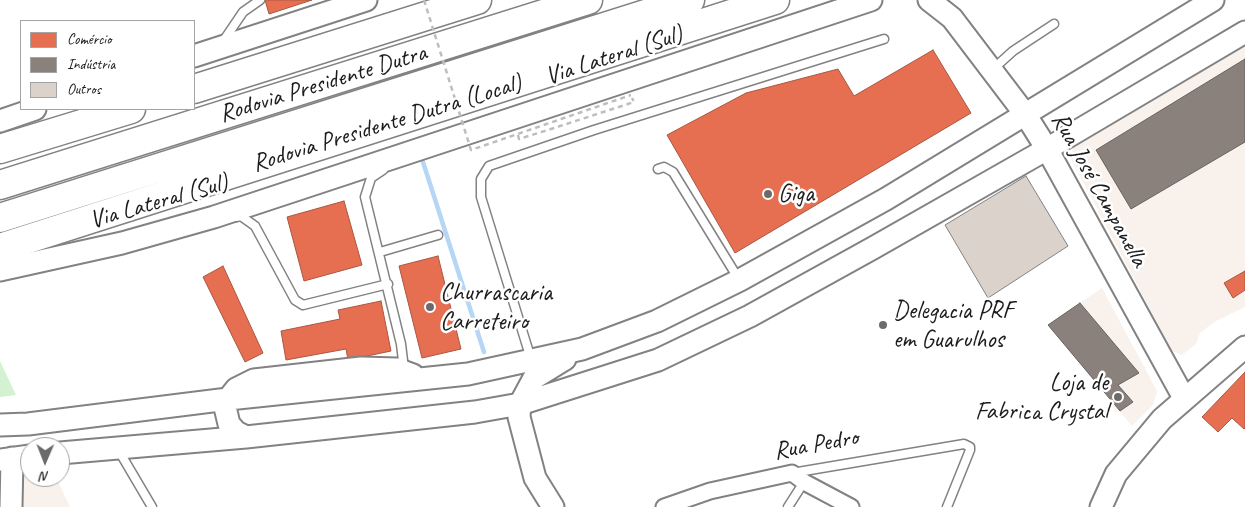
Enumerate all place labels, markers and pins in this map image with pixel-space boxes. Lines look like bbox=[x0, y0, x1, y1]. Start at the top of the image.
place label: Giga bbox=[778, 179, 814, 209]
marker: Giga bbox=[762, 188, 774, 200]
place label: Churrascaria Carreteiro bbox=[440, 278, 552, 337]
place label: Delegacia PRF em Guarulhos bbox=[893, 296, 1013, 355]
marker: Churrascaria Carreteiro bbox=[424, 301, 436, 313]
marker: Delegacia PRF em Guarulhos bbox=[877, 319, 889, 331]
place label: Loja de Fabrica Crystal bbox=[975, 368, 1108, 427]
marker: Loja de Fabrica Crystal bbox=[1112, 391, 1124, 403]

